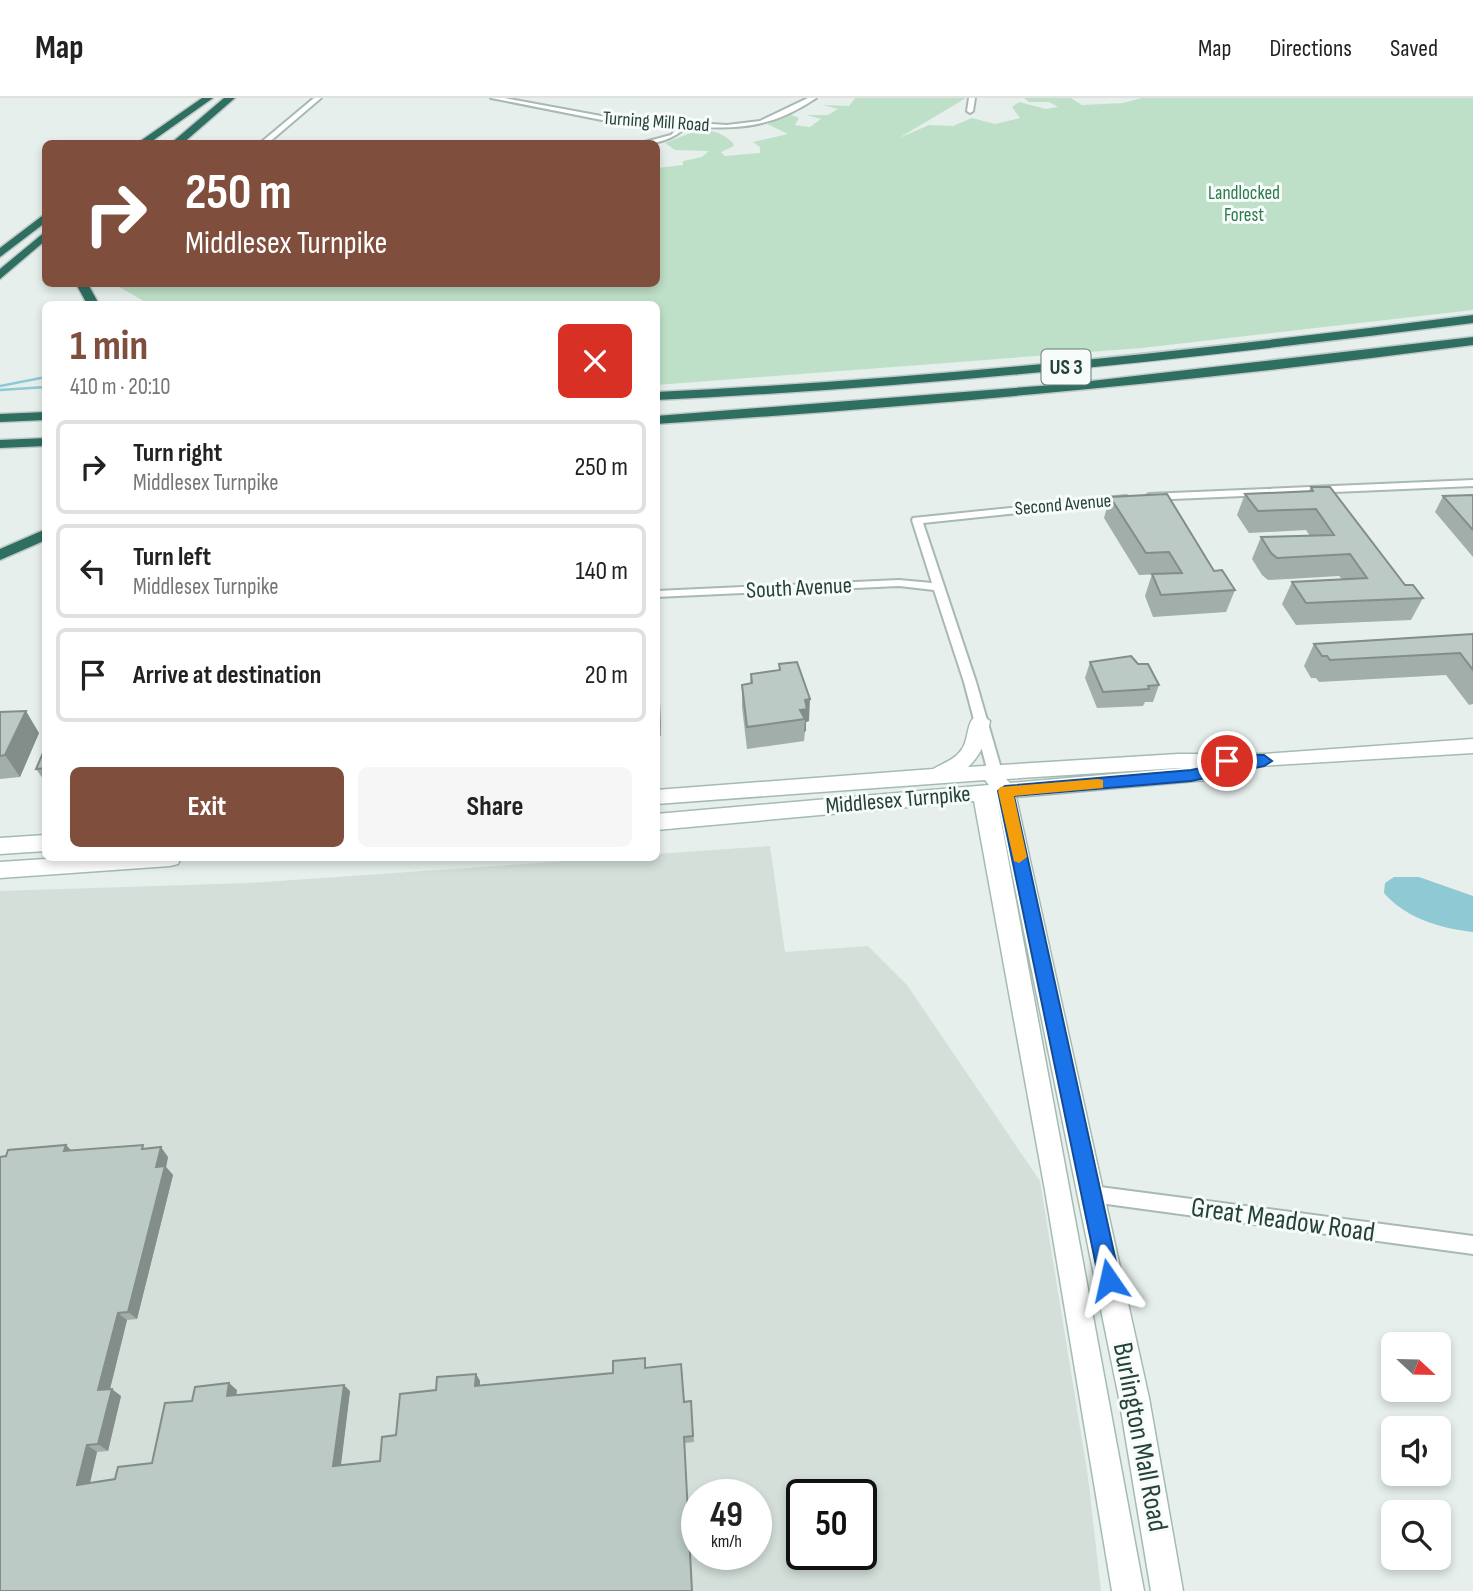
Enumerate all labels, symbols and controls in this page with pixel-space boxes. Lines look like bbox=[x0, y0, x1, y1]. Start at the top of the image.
text: Map bbox=[35, 28, 84, 68]
text: Map bbox=[1198, 34, 1231, 63]
text: Directions bbox=[1269, 34, 1352, 63]
text: Saved bbox=[1390, 34, 1438, 63]
street label: Turning Mill Road bbox=[602, 107, 710, 137]
text: 250 m bbox=[185, 164, 291, 223]
icon: right bbox=[70, 168, 161, 259]
park label: Landlocked Forest bbox=[1208, 182, 1280, 227]
text: Middlesex Turnpike bbox=[185, 224, 387, 263]
text: 1 min bbox=[70, 321, 148, 372]
button: close bbox=[558, 324, 632, 398]
road number: US 3 bbox=[1042, 350, 1090, 384]
text: 410 m · 20:10 bbox=[70, 373, 170, 401]
text: Turn right bbox=[133, 438, 222, 469]
icon: right bbox=[74, 448, 112, 486]
text: 250 m bbox=[574, 452, 628, 483]
text: Middlesex Turnpike bbox=[133, 469, 278, 497]
street label: Second Avenue bbox=[1014, 489, 1112, 521]
text: Turn left bbox=[133, 542, 211, 573]
icon: left bbox=[74, 552, 112, 590]
text: 140 m bbox=[576, 556, 628, 587]
street label: South Avenue bbox=[745, 571, 853, 605]
text: Middlesex Turnpike bbox=[133, 573, 278, 601]
icon: arrive bbox=[74, 656, 112, 694]
text: Arrive at destination bbox=[133, 660, 321, 691]
text: 20 m bbox=[585, 660, 628, 691]
pin bbox=[1197, 731, 1257, 791]
icon: arrive bbox=[1208, 742, 1246, 780]
button: Exit bbox=[70, 767, 344, 847]
button: Share bbox=[358, 767, 632, 847]
street label: Middlesex Turnpike bbox=[824, 780, 972, 820]
street label: Great Meadow Road bbox=[1189, 1191, 1377, 1249]
position arrow bbox=[1072, 1243, 1146, 1317]
north arrow bbox=[1381, 1332, 1451, 1402]
map controls bbox=[1381, 1332, 1451, 1570]
street label: Burlington Mall Road bbox=[1106, 1340, 1174, 1534]
button: sound bbox=[1381, 1416, 1451, 1486]
speed limit sign: 50 bbox=[786, 1479, 877, 1570]
text: 49 bbox=[710, 1494, 743, 1537]
button: search bbox=[1381, 1500, 1451, 1570]
text: km/h bbox=[711, 1531, 742, 1552]

